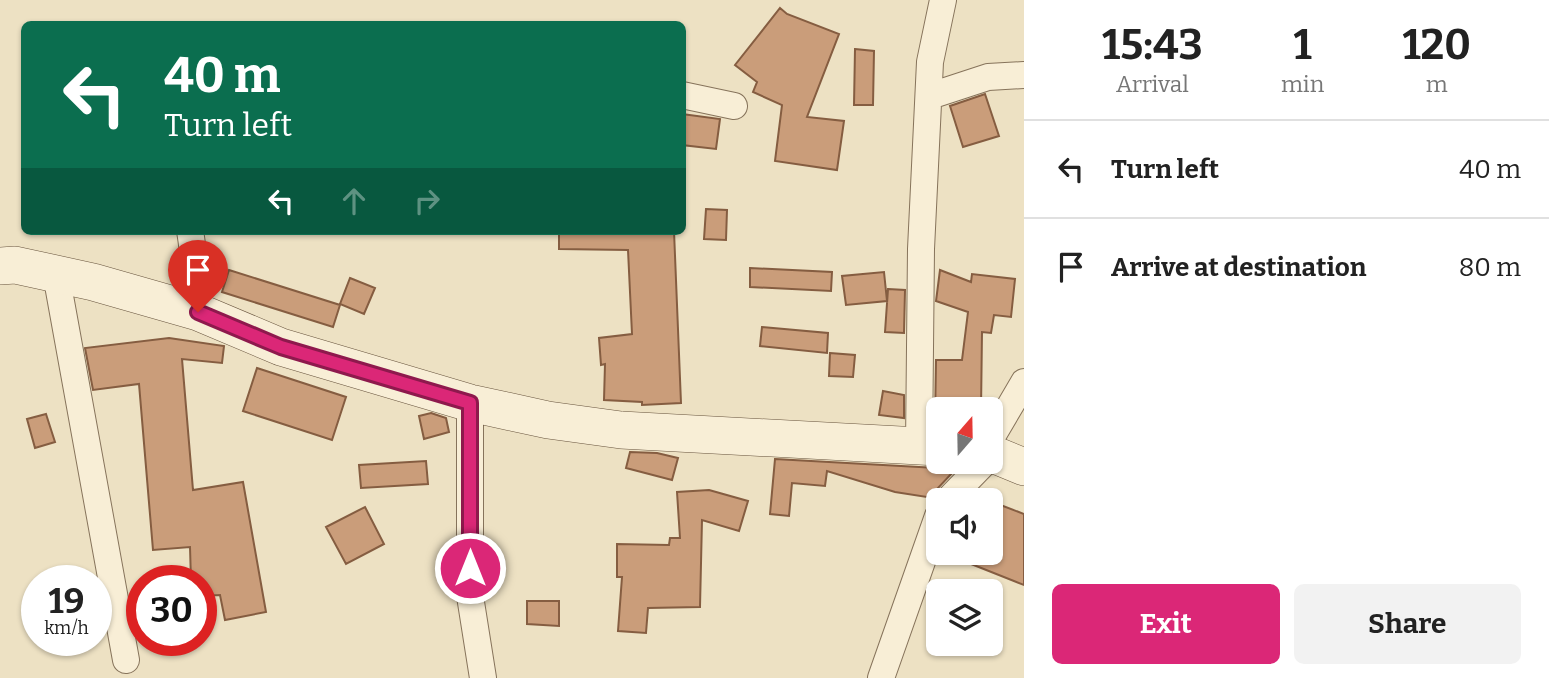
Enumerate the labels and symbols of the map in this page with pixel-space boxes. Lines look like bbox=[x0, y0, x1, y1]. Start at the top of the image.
pin bbox=[168, 240, 228, 312]
north arrow bbox=[926, 397, 1003, 474]
position arrow bbox=[433, 531, 507, 605]
speed limit sign: 30 bbox=[126, 565, 217, 656]

